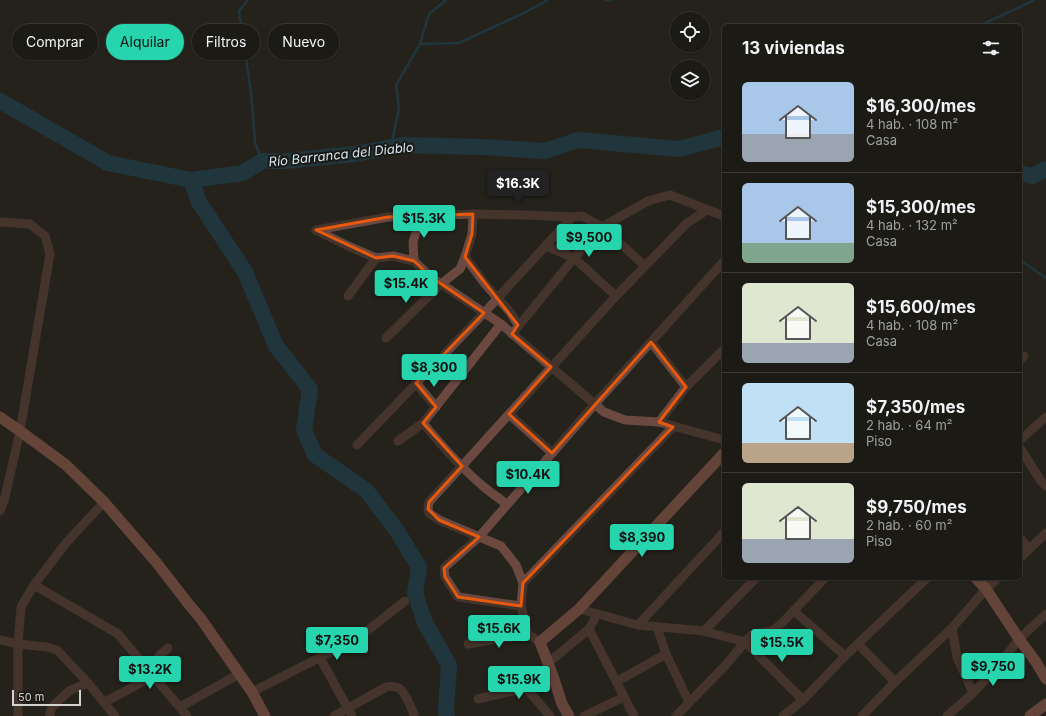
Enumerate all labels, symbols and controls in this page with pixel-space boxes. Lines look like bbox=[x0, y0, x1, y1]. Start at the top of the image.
map controls bbox=[670, 12, 710, 100]
button: locate bbox=[670, 12, 710, 52]
chip: Comprar bbox=[12, 24, 98, 60]
chip: Alquilar bbox=[106, 24, 184, 60]
chip: Filtros bbox=[192, 24, 260, 60]
chip: Nuevo bbox=[268, 24, 339, 60]
icon: filters bbox=[980, 37, 1002, 59]
text: 13 viviendas bbox=[742, 38, 845, 58]
button: layers bbox=[670, 60, 710, 100]
text: $16,300/mes bbox=[866, 96, 976, 116]
icon: home bbox=[774, 98, 822, 146]
text: 4 hab. · 108 m² bbox=[866, 116, 958, 132]
text: Casa bbox=[866, 132, 897, 148]
water label: Río Barranca del Diablo bbox=[268, 138, 414, 170]
pin: $16.3K bbox=[485, 170, 551, 204]
text: $16.3K bbox=[496, 175, 540, 191]
text: $15,300/mes bbox=[866, 197, 976, 217]
icon: home bbox=[774, 199, 822, 247]
pin: $15.3K bbox=[391, 205, 457, 239]
text: $15.3K bbox=[402, 210, 446, 226]
text: 4 hab. · 132 m² bbox=[866, 217, 958, 233]
pin: $9,500 bbox=[556, 224, 622, 258]
text: $9,500 bbox=[566, 229, 612, 245]
text: Casa bbox=[866, 233, 897, 249]
pin: $15.4K bbox=[373, 270, 439, 304]
text: $15.4K bbox=[384, 275, 428, 291]
text: $15,600/mes bbox=[866, 297, 976, 317]
icon: home bbox=[774, 299, 822, 347]
text: 4 hab. · 108 m² bbox=[866, 317, 958, 333]
text: Casa bbox=[866, 333, 897, 349]
pin: $8,300 bbox=[401, 354, 467, 388]
text: $8,300 bbox=[411, 359, 457, 375]
text: $7,350/mes bbox=[866, 397, 965, 417]
icon: home bbox=[774, 399, 822, 447]
text: 2 hab. · 64 m² bbox=[866, 417, 953, 433]
text: Piso bbox=[866, 433, 892, 449]
pin: $10.4K bbox=[495, 461, 561, 495]
text: $10.4K bbox=[506, 466, 551, 482]
text: $9,750/mes bbox=[866, 497, 967, 517]
icon: home bbox=[774, 499, 822, 547]
text: 2 hab. · 60 m² bbox=[866, 517, 952, 533]
pin: $8,390 bbox=[609, 524, 675, 558]
text: $8,390 bbox=[619, 529, 665, 545]
text: Piso bbox=[866, 533, 892, 549]
pin: $15.6K bbox=[466, 615, 532, 649]
text: $15.6K bbox=[477, 620, 521, 636]
pin: $7,350 bbox=[304, 627, 370, 661]
pin: $15.5K bbox=[749, 629, 815, 663]
text: $7,350 bbox=[315, 632, 359, 648]
text: $15.5K bbox=[760, 634, 804, 650]
pin: $9,750 bbox=[960, 653, 1026, 687]
pin: $13.2K bbox=[117, 656, 183, 690]
text: $9,750 bbox=[970, 658, 1016, 674]
text: $13.2K bbox=[128, 661, 172, 677]
pin: $15.9K bbox=[486, 666, 552, 700]
text: $15.9K bbox=[497, 671, 541, 687]
scale bar bbox=[12, 688, 81, 707]
text: 50 m bbox=[18, 690, 44, 704]

